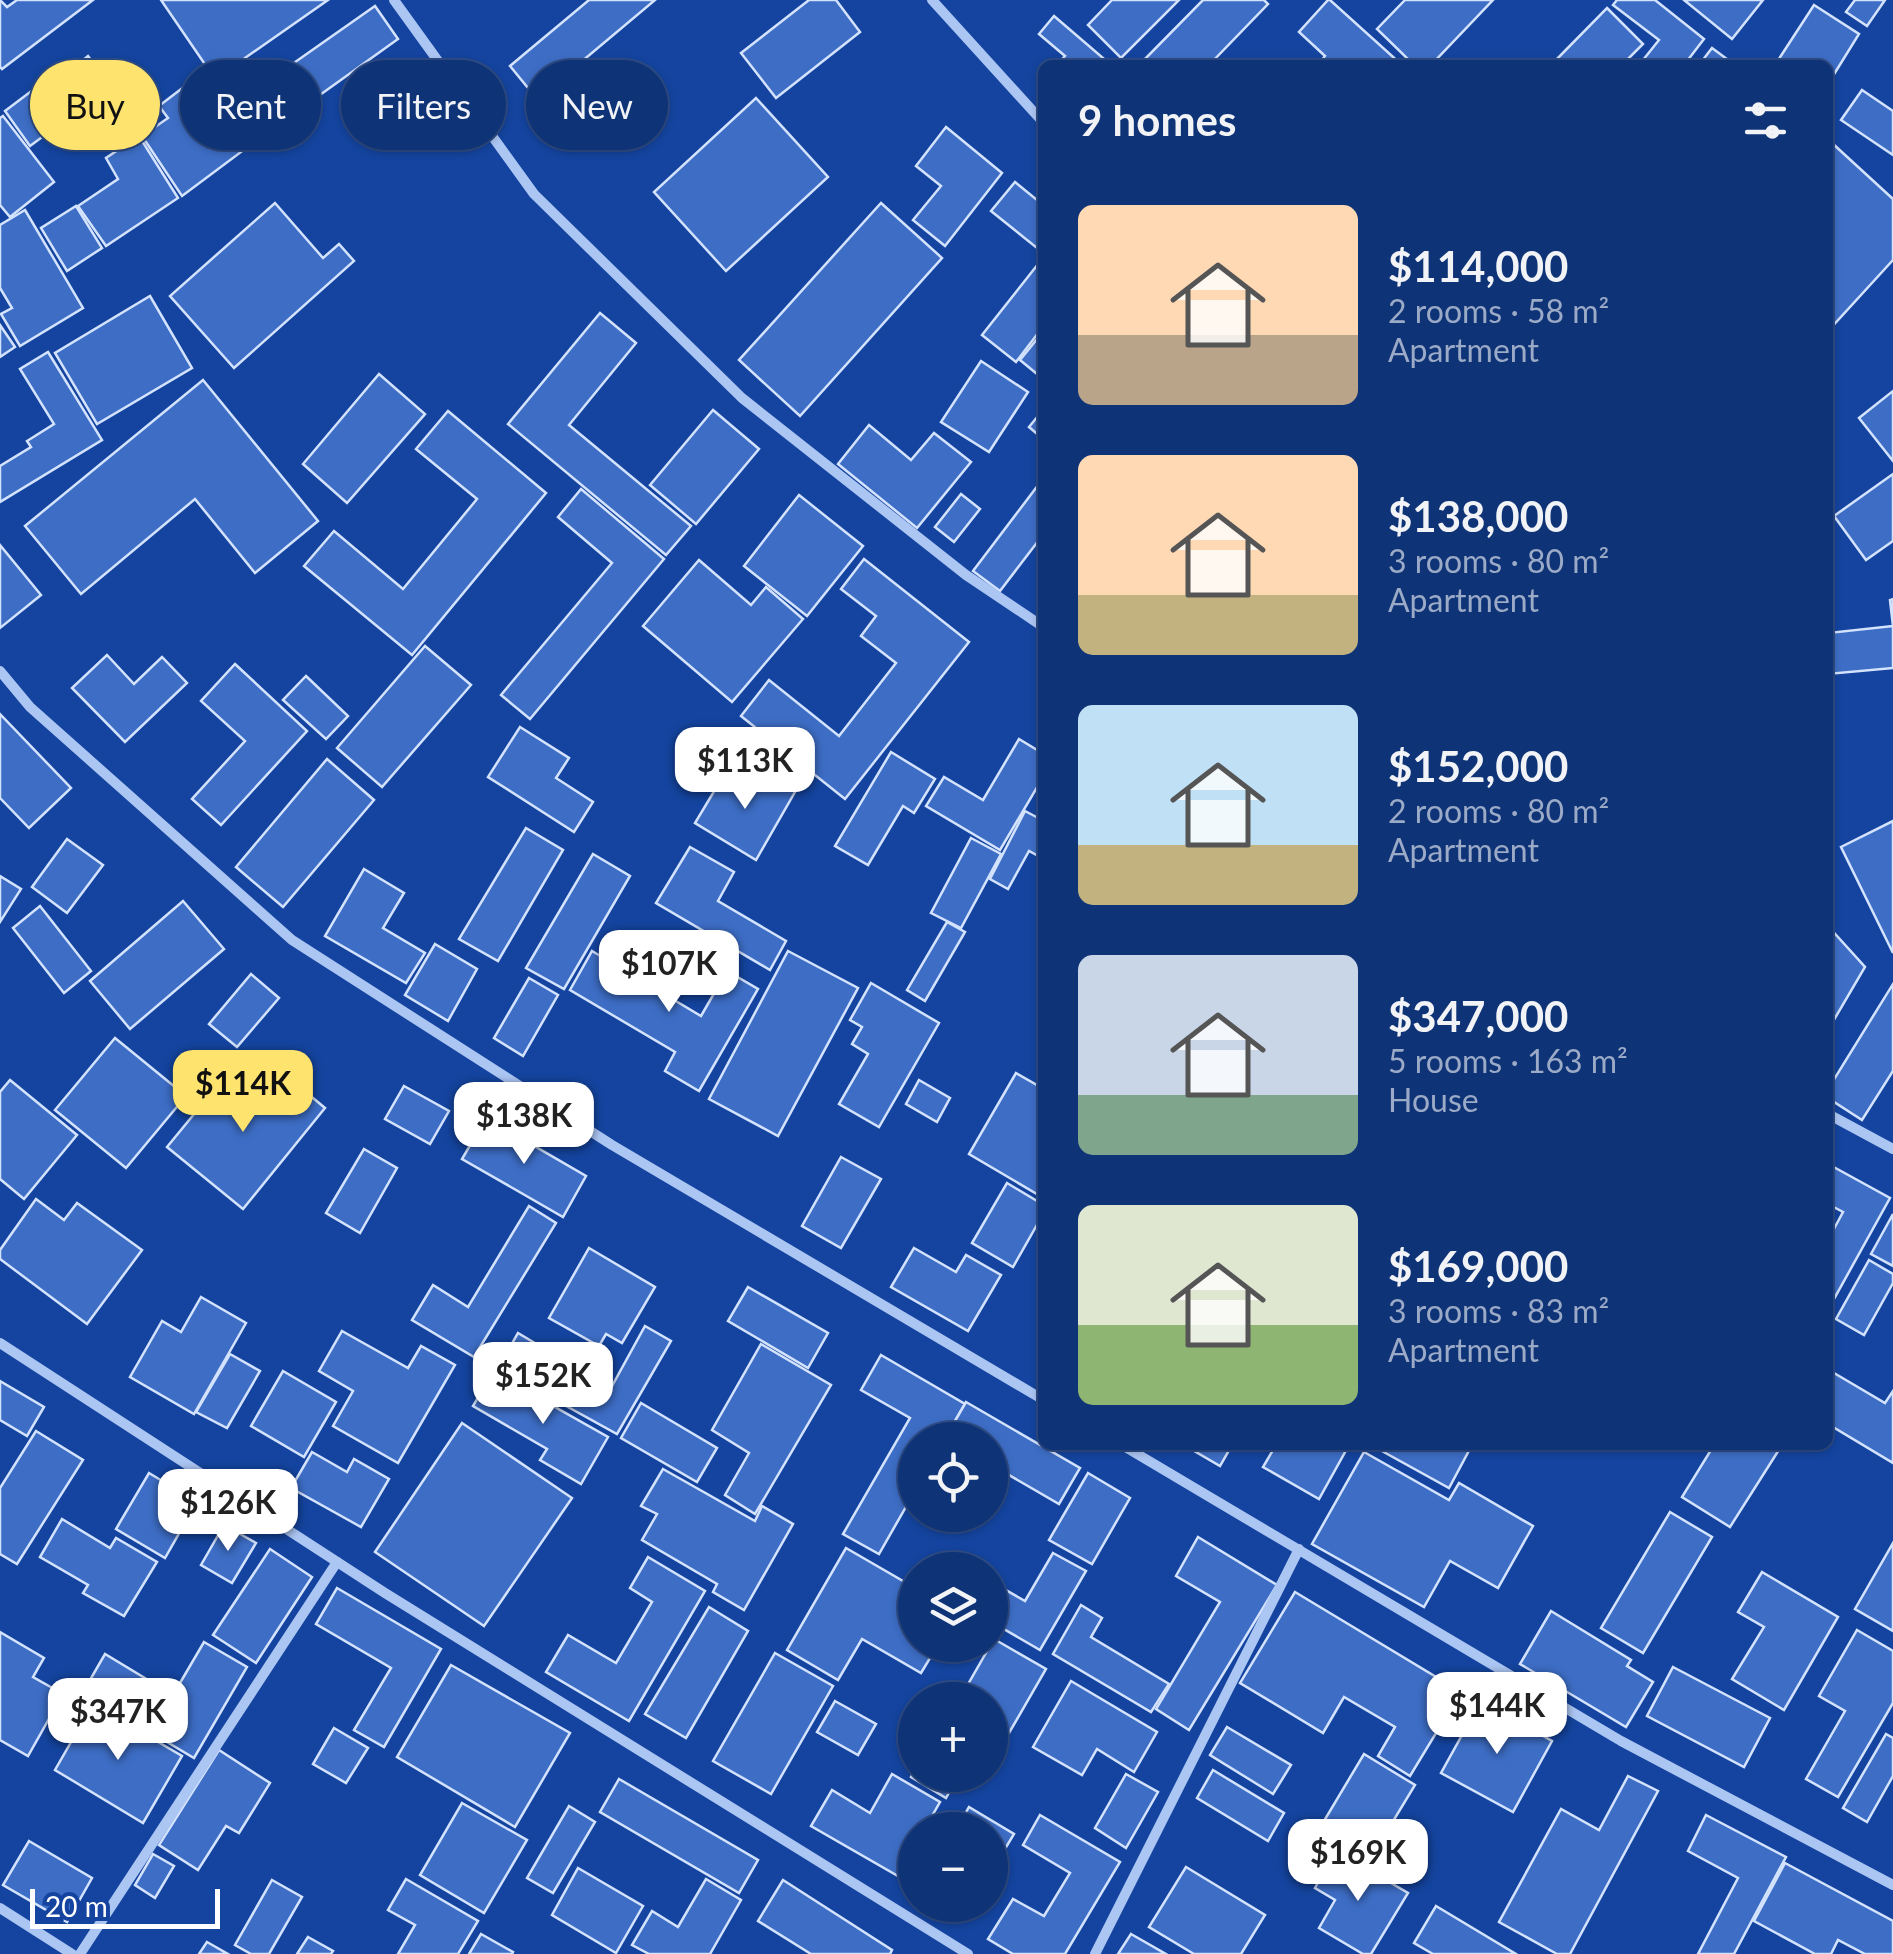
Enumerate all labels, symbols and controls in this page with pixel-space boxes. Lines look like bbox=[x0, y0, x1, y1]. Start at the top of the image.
chip: Buy bbox=[30, 60, 160, 150]
chip: Rent bbox=[180, 60, 321, 150]
chip: Filters bbox=[341, 60, 506, 150]
chip: New bbox=[526, 60, 668, 150]
icon: filters bbox=[1738, 93, 1793, 148]
text: 9 homes bbox=[1078, 95, 1236, 145]
text: $114,000 bbox=[1388, 241, 1568, 291]
icon: home bbox=[1158, 245, 1278, 365]
text: 2 rooms · 58 m² bbox=[1388, 291, 1609, 330]
text: Apartment bbox=[1388, 330, 1539, 369]
text: $138,000 bbox=[1388, 491, 1568, 541]
icon: home bbox=[1158, 495, 1278, 615]
text: 3 rooms · 80 m² bbox=[1388, 541, 1609, 580]
text: Apartment bbox=[1388, 580, 1539, 619]
pin: $113K bbox=[675, 727, 815, 812]
text: $113K bbox=[697, 740, 793, 779]
text: $152,000 bbox=[1388, 741, 1568, 791]
icon: home bbox=[1158, 745, 1278, 865]
text: 2 rooms · 80 m² bbox=[1388, 791, 1609, 830]
text: Apartment bbox=[1388, 830, 1539, 869]
pin: $107K bbox=[599, 930, 739, 1015]
text: $107K bbox=[621, 943, 717, 982]
text: $347,000 bbox=[1388, 991, 1568, 1041]
icon: home bbox=[1158, 995, 1278, 1115]
text: 5 rooms · 163 m² bbox=[1388, 1041, 1628, 1080]
pin: $114K bbox=[173, 1050, 313, 1135]
text: $114K bbox=[195, 1063, 291, 1102]
text: House bbox=[1388, 1080, 1479, 1119]
pin: $138K bbox=[454, 1082, 594, 1167]
text: $138K bbox=[476, 1095, 572, 1134]
text: $169,000 bbox=[1388, 1241, 1568, 1291]
icon: home bbox=[1158, 1245, 1278, 1365]
text: 3 rooms · 83 m² bbox=[1388, 1291, 1609, 1330]
text: Apartment bbox=[1388, 1330, 1539, 1369]
pin: $152K bbox=[473, 1342, 613, 1427]
text: $152K bbox=[495, 1355, 591, 1394]
map controls bbox=[898, 1422, 1008, 1922]
button: locate bbox=[898, 1422, 1008, 1532]
pin: $126K bbox=[158, 1469, 298, 1554]
text: $126K bbox=[180, 1482, 276, 1521]
button: layers bbox=[898, 1552, 1008, 1662]
pin: $144K bbox=[1427, 1672, 1567, 1757]
pin: $347K bbox=[48, 1678, 188, 1763]
button: + bbox=[898, 1682, 1008, 1792]
text: $144K bbox=[1449, 1685, 1545, 1724]
text: $347K bbox=[70, 1691, 166, 1730]
button: − bbox=[898, 1812, 1008, 1922]
pin: $169K bbox=[1288, 1819, 1428, 1904]
text: $169K bbox=[1310, 1832, 1406, 1871]
scale bar bbox=[30, 1884, 220, 1928]
text: 20 m bbox=[45, 1889, 108, 1923]

